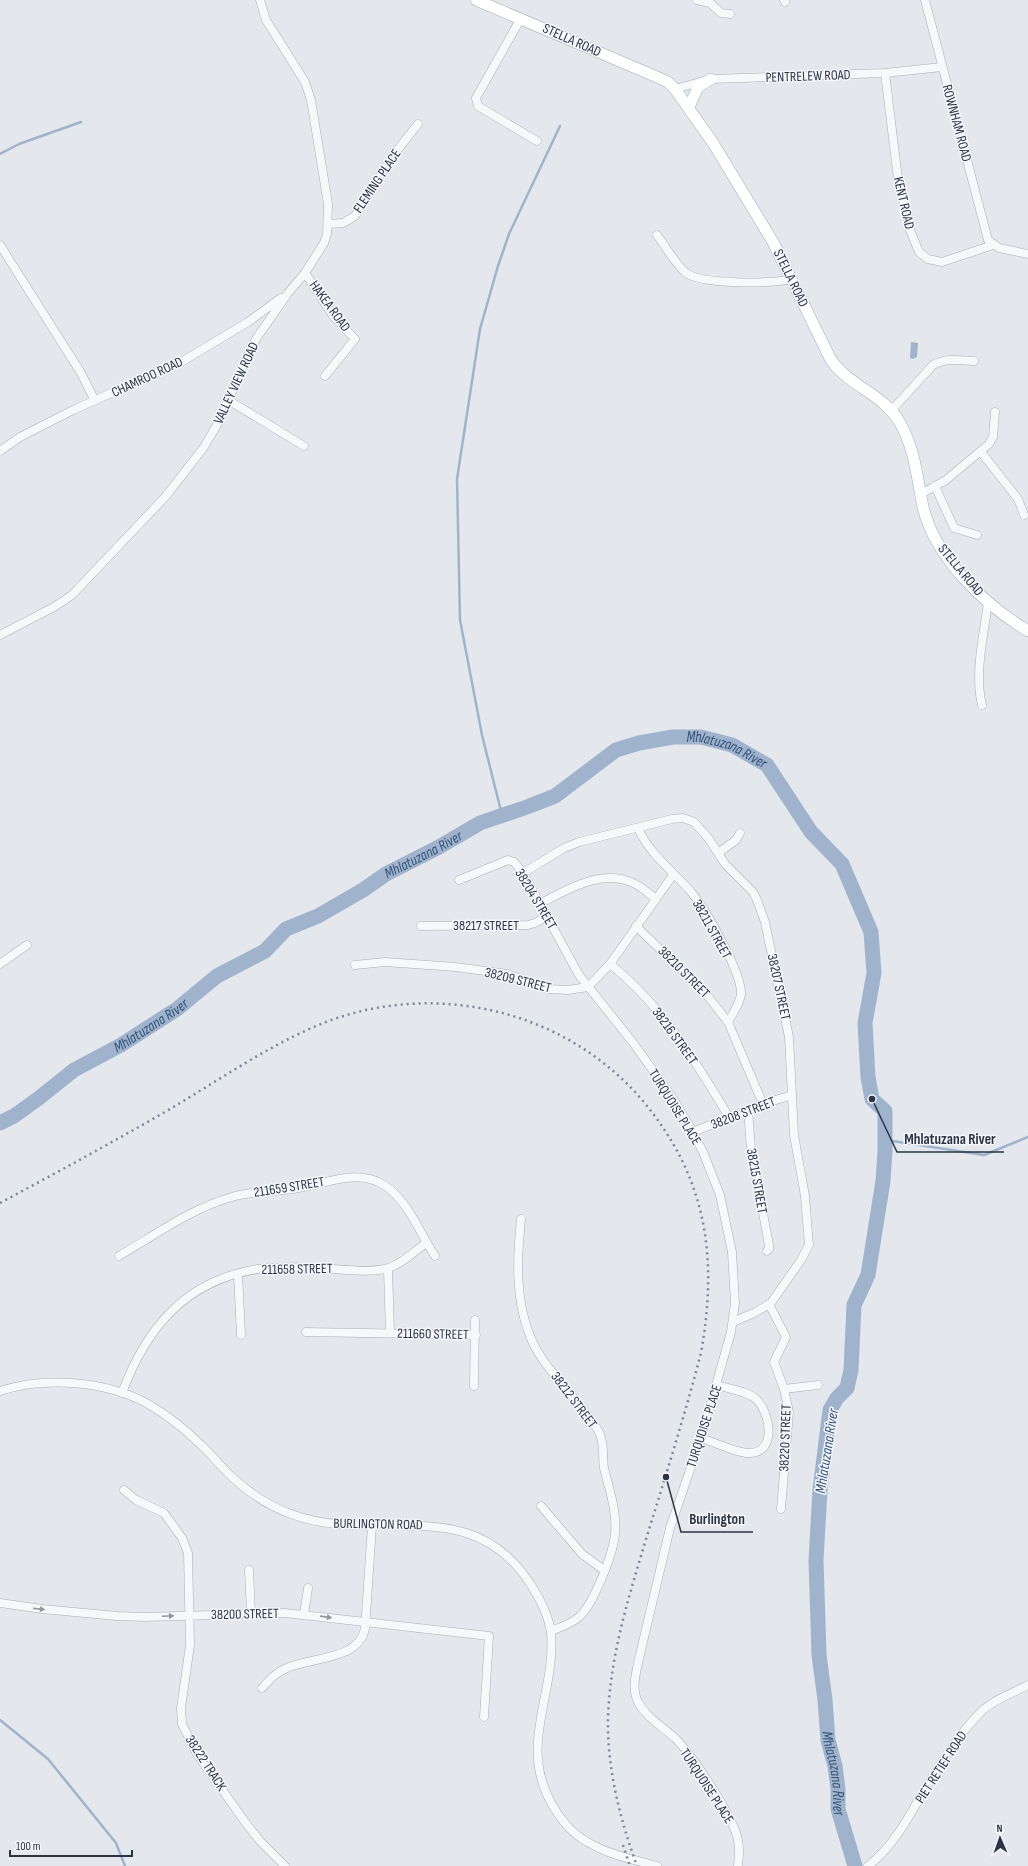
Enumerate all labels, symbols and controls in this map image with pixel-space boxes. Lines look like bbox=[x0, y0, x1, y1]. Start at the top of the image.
street label: STELLA ROAD bbox=[540, 20, 604, 60]
street label: PENTRELEW ROAD bbox=[765, 66, 851, 86]
street label: ROWNHAM ROAD bbox=[939, 83, 975, 164]
street label: FLEMING PLACE bbox=[349, 146, 405, 216]
street label: KENT ROAD bbox=[890, 175, 918, 231]
street label: STELLA ROAD bbox=[770, 246, 812, 310]
street label: HAKEA ROAD bbox=[306, 277, 354, 335]
street label: VALLEY VIEW ROAD bbox=[210, 339, 262, 427]
street label: CHAMROO ROAD bbox=[109, 353, 185, 401]
street label: STELLA ROAD bbox=[935, 541, 988, 599]
water label: Mhlatuzana River bbox=[687, 728, 771, 773]
water label: Mhlatuzana River bbox=[381, 826, 466, 883]
street label: 38204 STREET bbox=[511, 866, 561, 933]
street label: 38211 STREET bbox=[689, 896, 735, 962]
street label: 38217 STREET bbox=[453, 917, 519, 934]
street label: 38210 STREET bbox=[654, 942, 714, 1002]
street label: 38207 STREET bbox=[764, 952, 794, 1022]
street label: 38209 STREET bbox=[483, 964, 553, 997]
water label: Mhlatuzana River bbox=[110, 994, 193, 1057]
street label: 38216 STREET bbox=[649, 1004, 702, 1068]
street label: TURQUOISE PLACE bbox=[645, 1066, 705, 1148]
street label: 38208 STREET bbox=[708, 1093, 778, 1133]
callout: Mhlatuzana River bbox=[897, 1125, 1004, 1152]
text: Mhlatuzana River bbox=[904, 1130, 996, 1149]
street label: 38215 STREET bbox=[743, 1147, 771, 1215]
street label: 211659 STREET bbox=[253, 1173, 326, 1201]
street label: 211658 STREET bbox=[261, 1260, 333, 1278]
street label: 211660 STREET bbox=[397, 1325, 469, 1343]
street label: 38212 STREET bbox=[547, 1368, 601, 1432]
street label: TURQUOISE PLACE bbox=[683, 1382, 725, 1470]
street label: 38220 STREET bbox=[775, 1404, 795, 1472]
water label: Mhlatuzana River bbox=[811, 1407, 843, 1495]
callout: Burlington bbox=[681, 1505, 753, 1532]
text: Burlington bbox=[689, 1510, 745, 1529]
street label: BURLINGTON ROAD bbox=[333, 1515, 423, 1533]
street label: 38200 STREET bbox=[211, 1605, 279, 1623]
one-way arrow bbox=[33, 1606, 45, 1612]
one-way arrow bbox=[162, 1613, 175, 1619]
one-way arrow bbox=[320, 1614, 332, 1620]
street label: PIET RETIEF ROAD bbox=[911, 1728, 971, 1806]
water label: Mhlatuzana River bbox=[818, 1731, 849, 1819]
street label: 38222 TRACK bbox=[182, 1732, 231, 1795]
street label: TURQUOISE PLACE bbox=[676, 1745, 738, 1827]
north arrow bbox=[980, 1818, 1020, 1858]
text: N bbox=[997, 1822, 1003, 1835]
scale bar bbox=[10, 1832, 132, 1858]
text: 100 m bbox=[16, 1839, 41, 1854]

